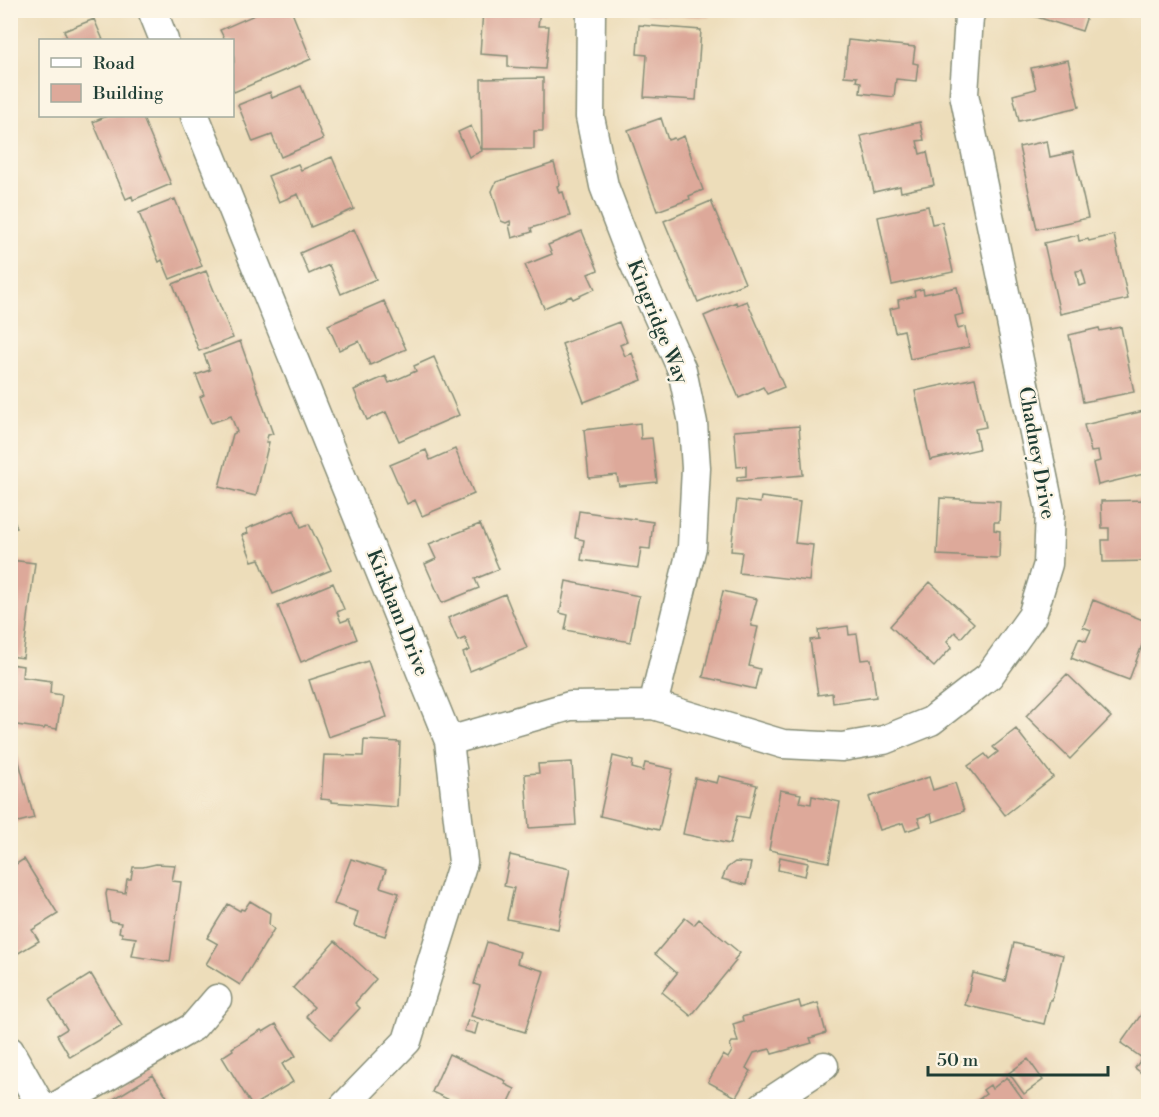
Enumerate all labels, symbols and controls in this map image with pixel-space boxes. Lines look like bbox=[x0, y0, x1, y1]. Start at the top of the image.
legend bbox=[39, 39, 234, 117]
text: Road bbox=[93, 52, 136, 75]
text: Building bbox=[92, 82, 164, 105]
street label: Kingridge Way bbox=[621, 256, 693, 388]
street label: Chadney Drive bbox=[1012, 385, 1060, 521]
street label: Kirkham Drive bbox=[360, 546, 434, 680]
scale bar bbox=[928, 1039, 1108, 1077]
text: 50 m bbox=[937, 1049, 979, 1072]

